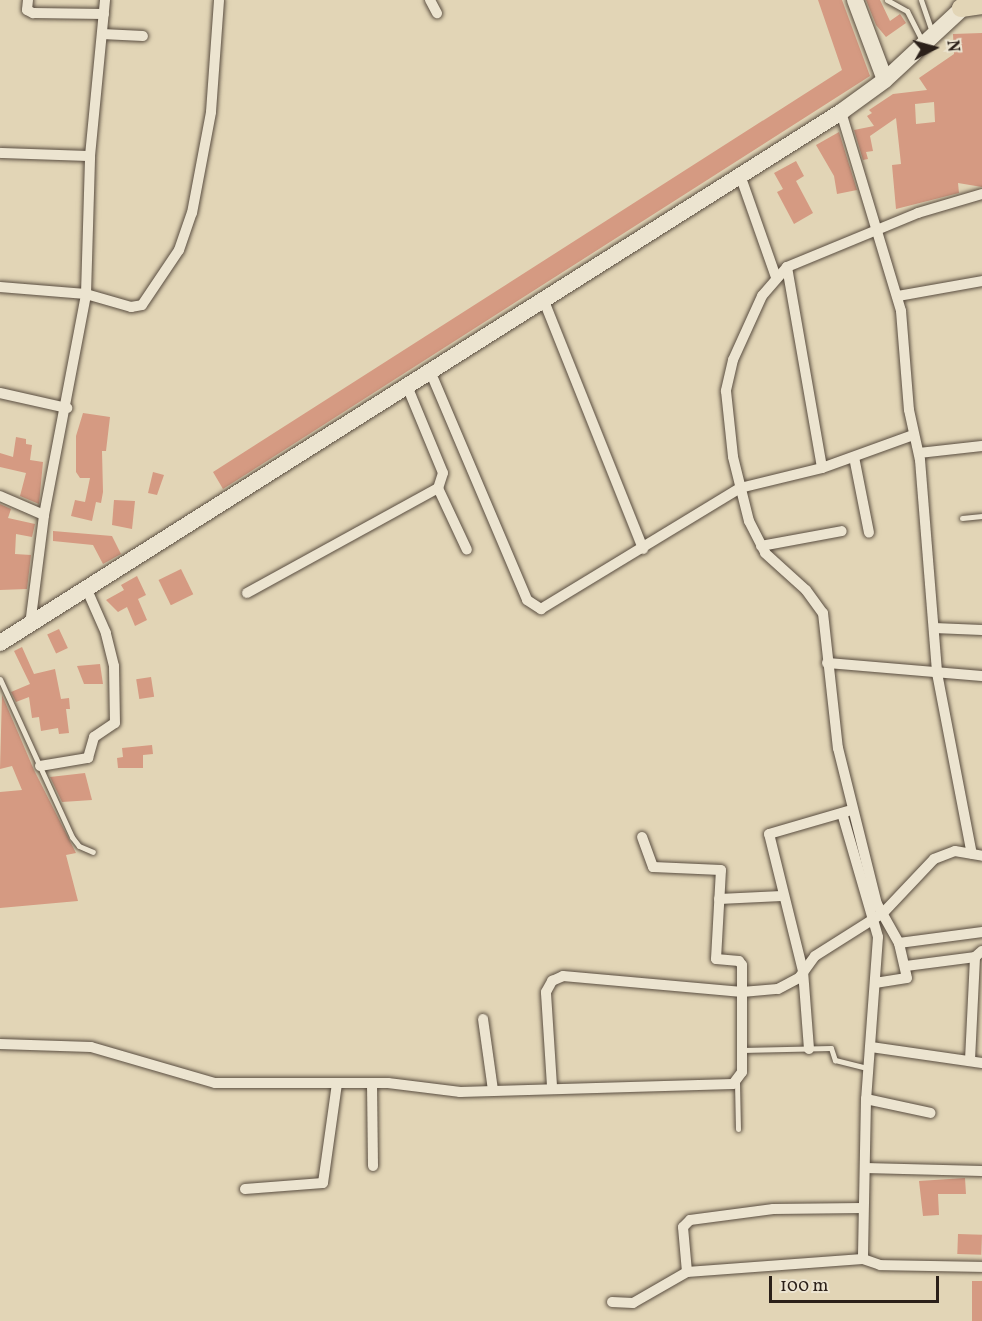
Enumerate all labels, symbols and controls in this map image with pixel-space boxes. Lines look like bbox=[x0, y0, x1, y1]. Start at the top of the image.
north arrow bbox=[904, 18, 964, 78]
text: N bbox=[940, 39, 963, 53]
scale bar bbox=[772, 1264, 942, 1302]
text: 100 m bbox=[780, 1274, 829, 1299]

